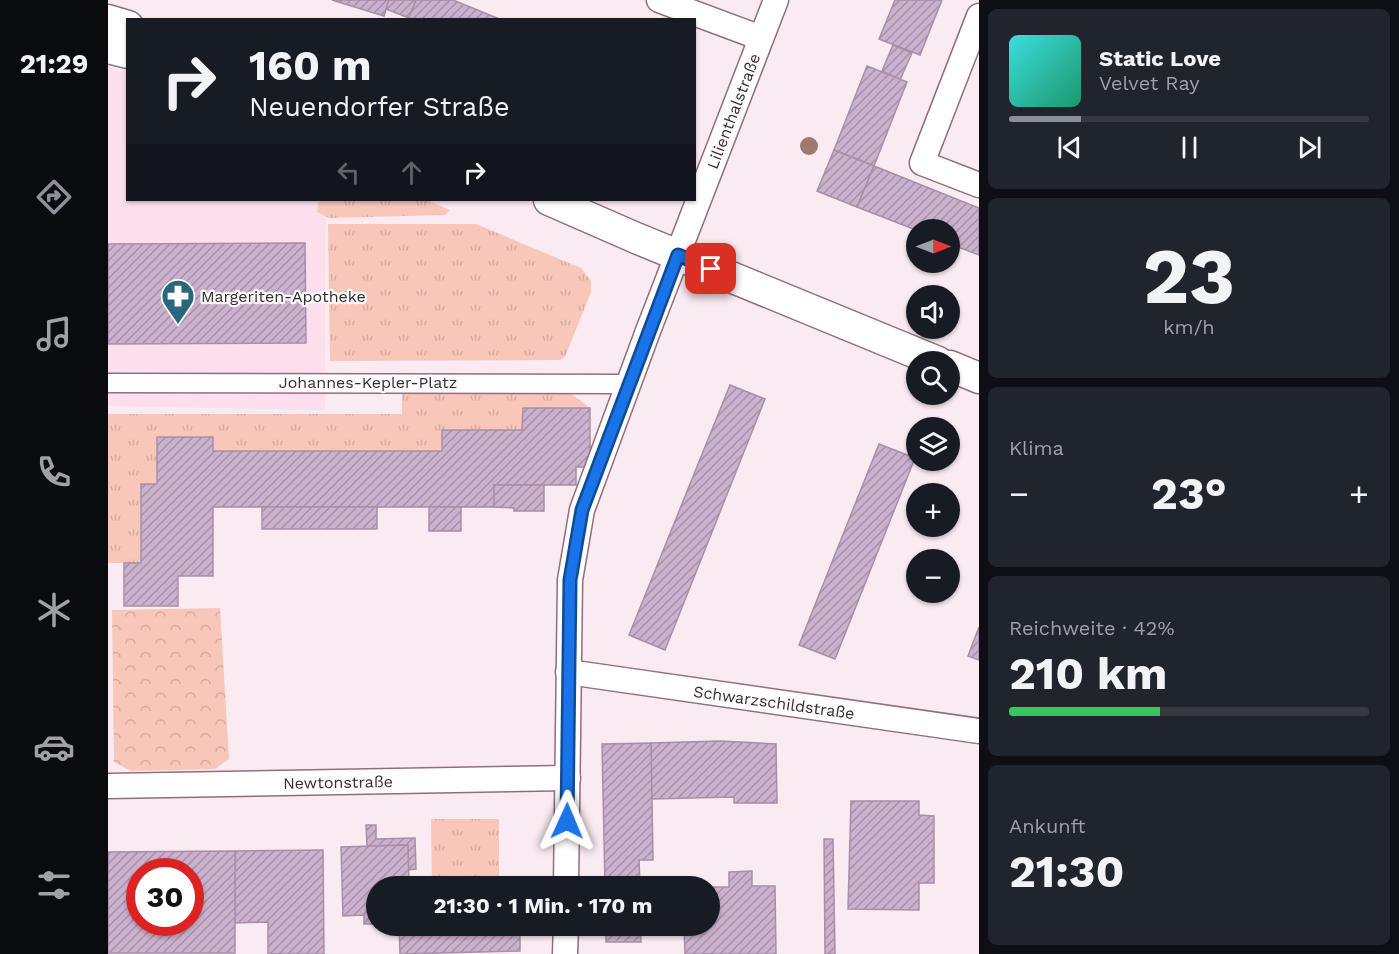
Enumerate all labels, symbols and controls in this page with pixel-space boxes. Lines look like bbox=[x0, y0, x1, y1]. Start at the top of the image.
text: 160 m bbox=[249, 41, 372, 90]
icon: right bbox=[150, 42, 228, 120]
text: Static Love bbox=[1099, 46, 1221, 71]
text: 21:29 bbox=[20, 48, 88, 80]
street label: Lilienthalstraße bbox=[703, 51, 764, 172]
text: Velvet Ray bbox=[1099, 71, 1200, 95]
text: Neuendorfer Straße bbox=[249, 91, 509, 123]
icon: previous bbox=[1053, 131, 1086, 164]
icon: pause bbox=[1173, 131, 1206, 164]
icon: next bbox=[1293, 131, 1326, 164]
icon: left bbox=[332, 156, 365, 189]
icon: ahead bbox=[395, 156, 428, 189]
icon: right bbox=[458, 156, 491, 189]
icon: directions bbox=[33, 176, 75, 218]
north arrow bbox=[906, 219, 960, 273]
map controls bbox=[906, 219, 960, 603]
text: 23 bbox=[1143, 230, 1235, 322]
pin bbox=[685, 243, 736, 294]
icon: arrive bbox=[694, 252, 727, 285]
pharmacy icon: Margeriten-Apotheke bbox=[160, 278, 196, 325]
button: sound bbox=[906, 285, 960, 339]
place label: Margeriten-Apotheke bbox=[201, 287, 366, 306]
icon: music bbox=[33, 313, 75, 355]
text: km/h bbox=[1163, 315, 1215, 339]
button: search bbox=[906, 351, 960, 405]
street label: Johannes-Kepler-Platz bbox=[279, 373, 457, 392]
button: layers bbox=[906, 417, 960, 471]
text: Klima bbox=[1009, 436, 1064, 460]
icon: phone bbox=[33, 451, 75, 493]
text: 23° bbox=[1151, 467, 1227, 520]
text: − bbox=[1009, 474, 1029, 513]
text: + bbox=[1349, 474, 1369, 513]
button: + bbox=[906, 483, 960, 537]
button: − bbox=[906, 549, 960, 603]
icon: climate bbox=[33, 589, 75, 631]
text: Reichweite · 42% bbox=[1009, 616, 1175, 640]
text: 210 km bbox=[1009, 647, 1167, 700]
street label: Schwarzschildstraße bbox=[692, 682, 856, 723]
icon: car bbox=[33, 726, 75, 768]
street label: Newtonstraße bbox=[283, 772, 393, 793]
position arrow bbox=[535, 789, 599, 853]
text: Ankunft bbox=[1009, 814, 1086, 838]
text: 21:30 bbox=[1009, 845, 1124, 898]
speed limit sign: 30 bbox=[126, 858, 204, 936]
icon: filters bbox=[33, 864, 75, 906]
text: 21:30 · 1 Min. · 170 m bbox=[434, 893, 653, 918]

